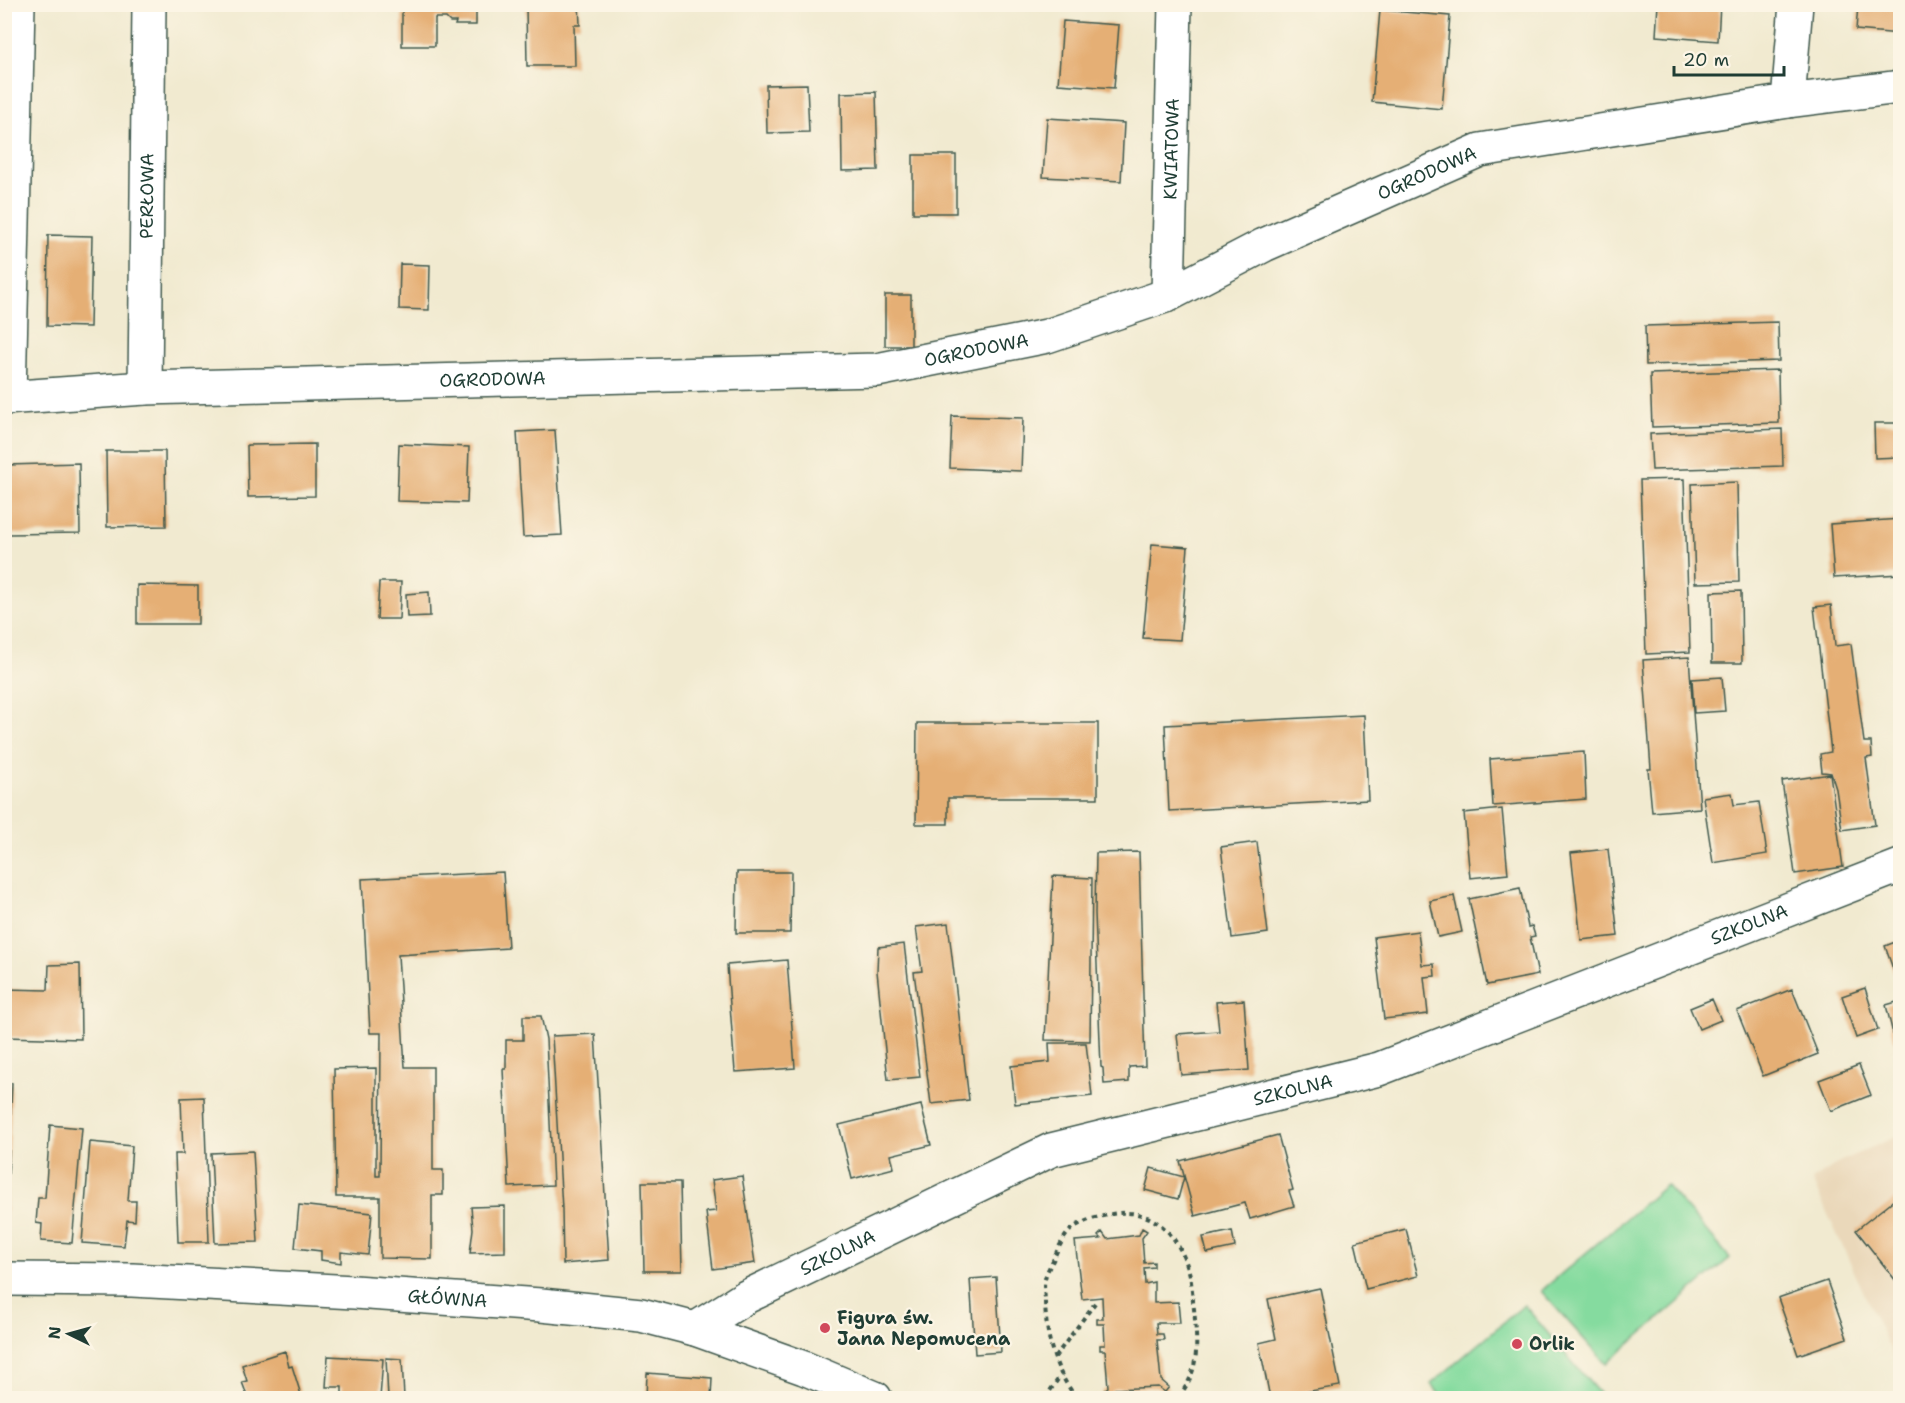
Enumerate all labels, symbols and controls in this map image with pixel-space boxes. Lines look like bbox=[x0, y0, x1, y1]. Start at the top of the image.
scale bar bbox=[1674, 39, 1784, 77]
text: 20 m bbox=[1683, 48, 1729, 72]
street label: KWIATOWA bbox=[1158, 98, 1185, 200]
street label: OGRODOWA bbox=[1374, 141, 1480, 206]
street label: PERŁOWA bbox=[135, 153, 159, 239]
street label: OGRODOWA bbox=[922, 328, 1031, 372]
street label: OGRODOWA bbox=[439, 366, 546, 393]
street label: SZKOLNA bbox=[1707, 899, 1791, 951]
street label: SZKOLNA bbox=[1251, 1069, 1335, 1112]
street label: SZKOLNA bbox=[796, 1224, 879, 1281]
street label: GŁÓWNA bbox=[407, 1284, 488, 1313]
north arrow bbox=[39, 1304, 99, 1364]
place label: Figura św. Jana Nepomucena bbox=[837, 1306, 1011, 1351]
marker: Figura św. Jana Nepomucena bbox=[818, 1321, 832, 1335]
text: N bbox=[44, 1326, 66, 1340]
place label: Orlik bbox=[1529, 1332, 1575, 1356]
marker: Orlik bbox=[1510, 1337, 1524, 1351]

